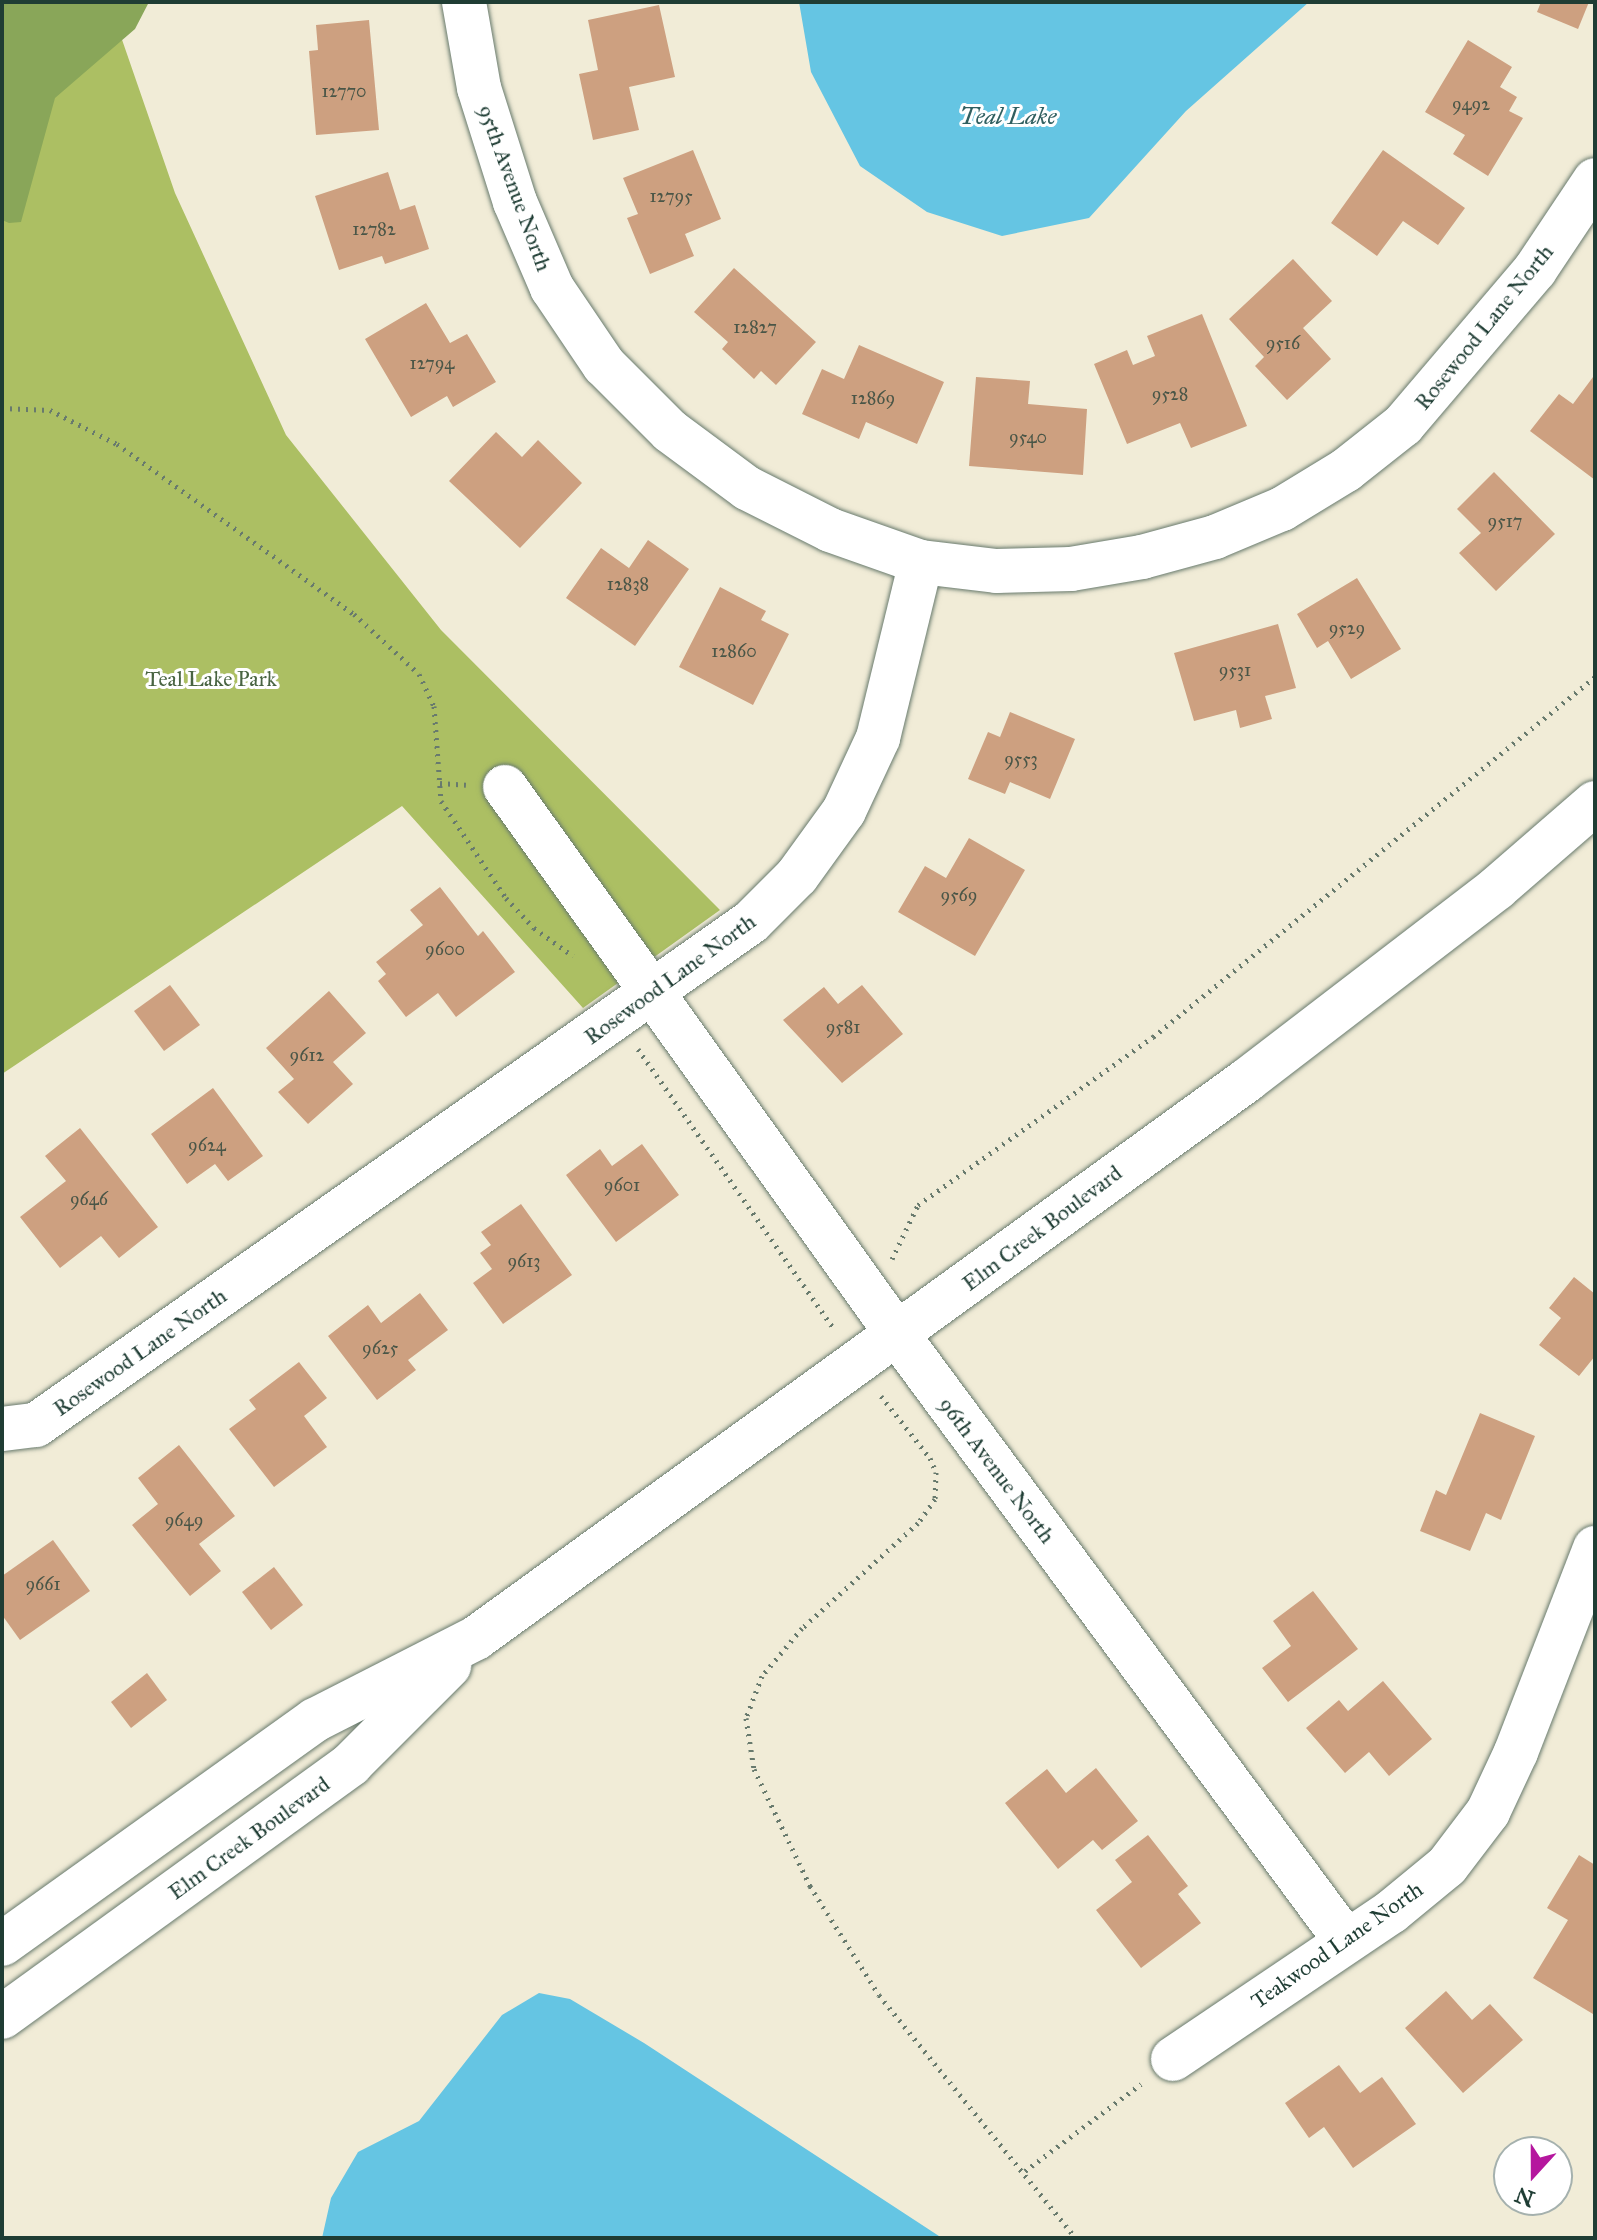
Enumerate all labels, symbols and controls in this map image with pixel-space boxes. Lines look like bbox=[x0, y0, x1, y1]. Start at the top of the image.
house number: 12770 bbox=[321, 80, 367, 102]
house number: 9492 bbox=[1452, 93, 1490, 115]
street label: 95th Avenue North bbox=[473, 101, 557, 275]
water label: Teal Lake bbox=[960, 103, 1056, 131]
house number: 12795 bbox=[649, 185, 693, 207]
house number: 12782 bbox=[352, 218, 396, 240]
street label: Rosewood Lane North bbox=[1409, 239, 1559, 415]
house number: 12827 bbox=[733, 316, 777, 338]
house number: 9516 bbox=[1266, 332, 1300, 354]
house number: 12794 bbox=[410, 352, 454, 374]
house number: 9528 bbox=[1152, 383, 1188, 405]
house number: 12869 bbox=[851, 387, 895, 409]
house number: 9540 bbox=[1009, 426, 1047, 448]
house number: 9517 bbox=[1488, 510, 1522, 532]
house number: 12838 bbox=[607, 573, 649, 595]
house number: 9529 bbox=[1329, 617, 1365, 639]
house number: 12860 bbox=[711, 640, 757, 662]
house number: 9531 bbox=[1219, 659, 1251, 681]
park label: Teal Lake Park bbox=[145, 666, 277, 692]
house number: 9553 bbox=[1004, 748, 1038, 770]
house number: 9569 bbox=[941, 884, 977, 906]
street label: Rosewood Lane North bbox=[579, 908, 761, 1050]
house number: 9600 bbox=[425, 938, 465, 960]
house number: 9581 bbox=[826, 1016, 860, 1038]
house number: 9612 bbox=[290, 1044, 324, 1066]
house number: 9624 bbox=[188, 1134, 226, 1156]
street label: Elm Creek Boulevard bbox=[957, 1159, 1127, 1297]
house number: 9601 bbox=[604, 1174, 640, 1196]
house number: 9646 bbox=[70, 1188, 108, 1210]
house number: 9613 bbox=[507, 1250, 541, 1272]
street label: Rosewood Lane North bbox=[48, 1282, 232, 1422]
house number: 9625 bbox=[362, 1337, 398, 1359]
street label: 96th Avenue North bbox=[933, 1392, 1061, 1548]
house number: 9649 bbox=[165, 1509, 203, 1531]
house number: 9661 bbox=[25, 1573, 61, 1595]
street label: Elm Creek Boulevard bbox=[163, 1771, 335, 1905]
street label: Teakwood Lane North bbox=[1246, 1876, 1428, 2014]
north arrow bbox=[1493, 2136, 1573, 2216]
text: N bbox=[1511, 2181, 1538, 2213]

